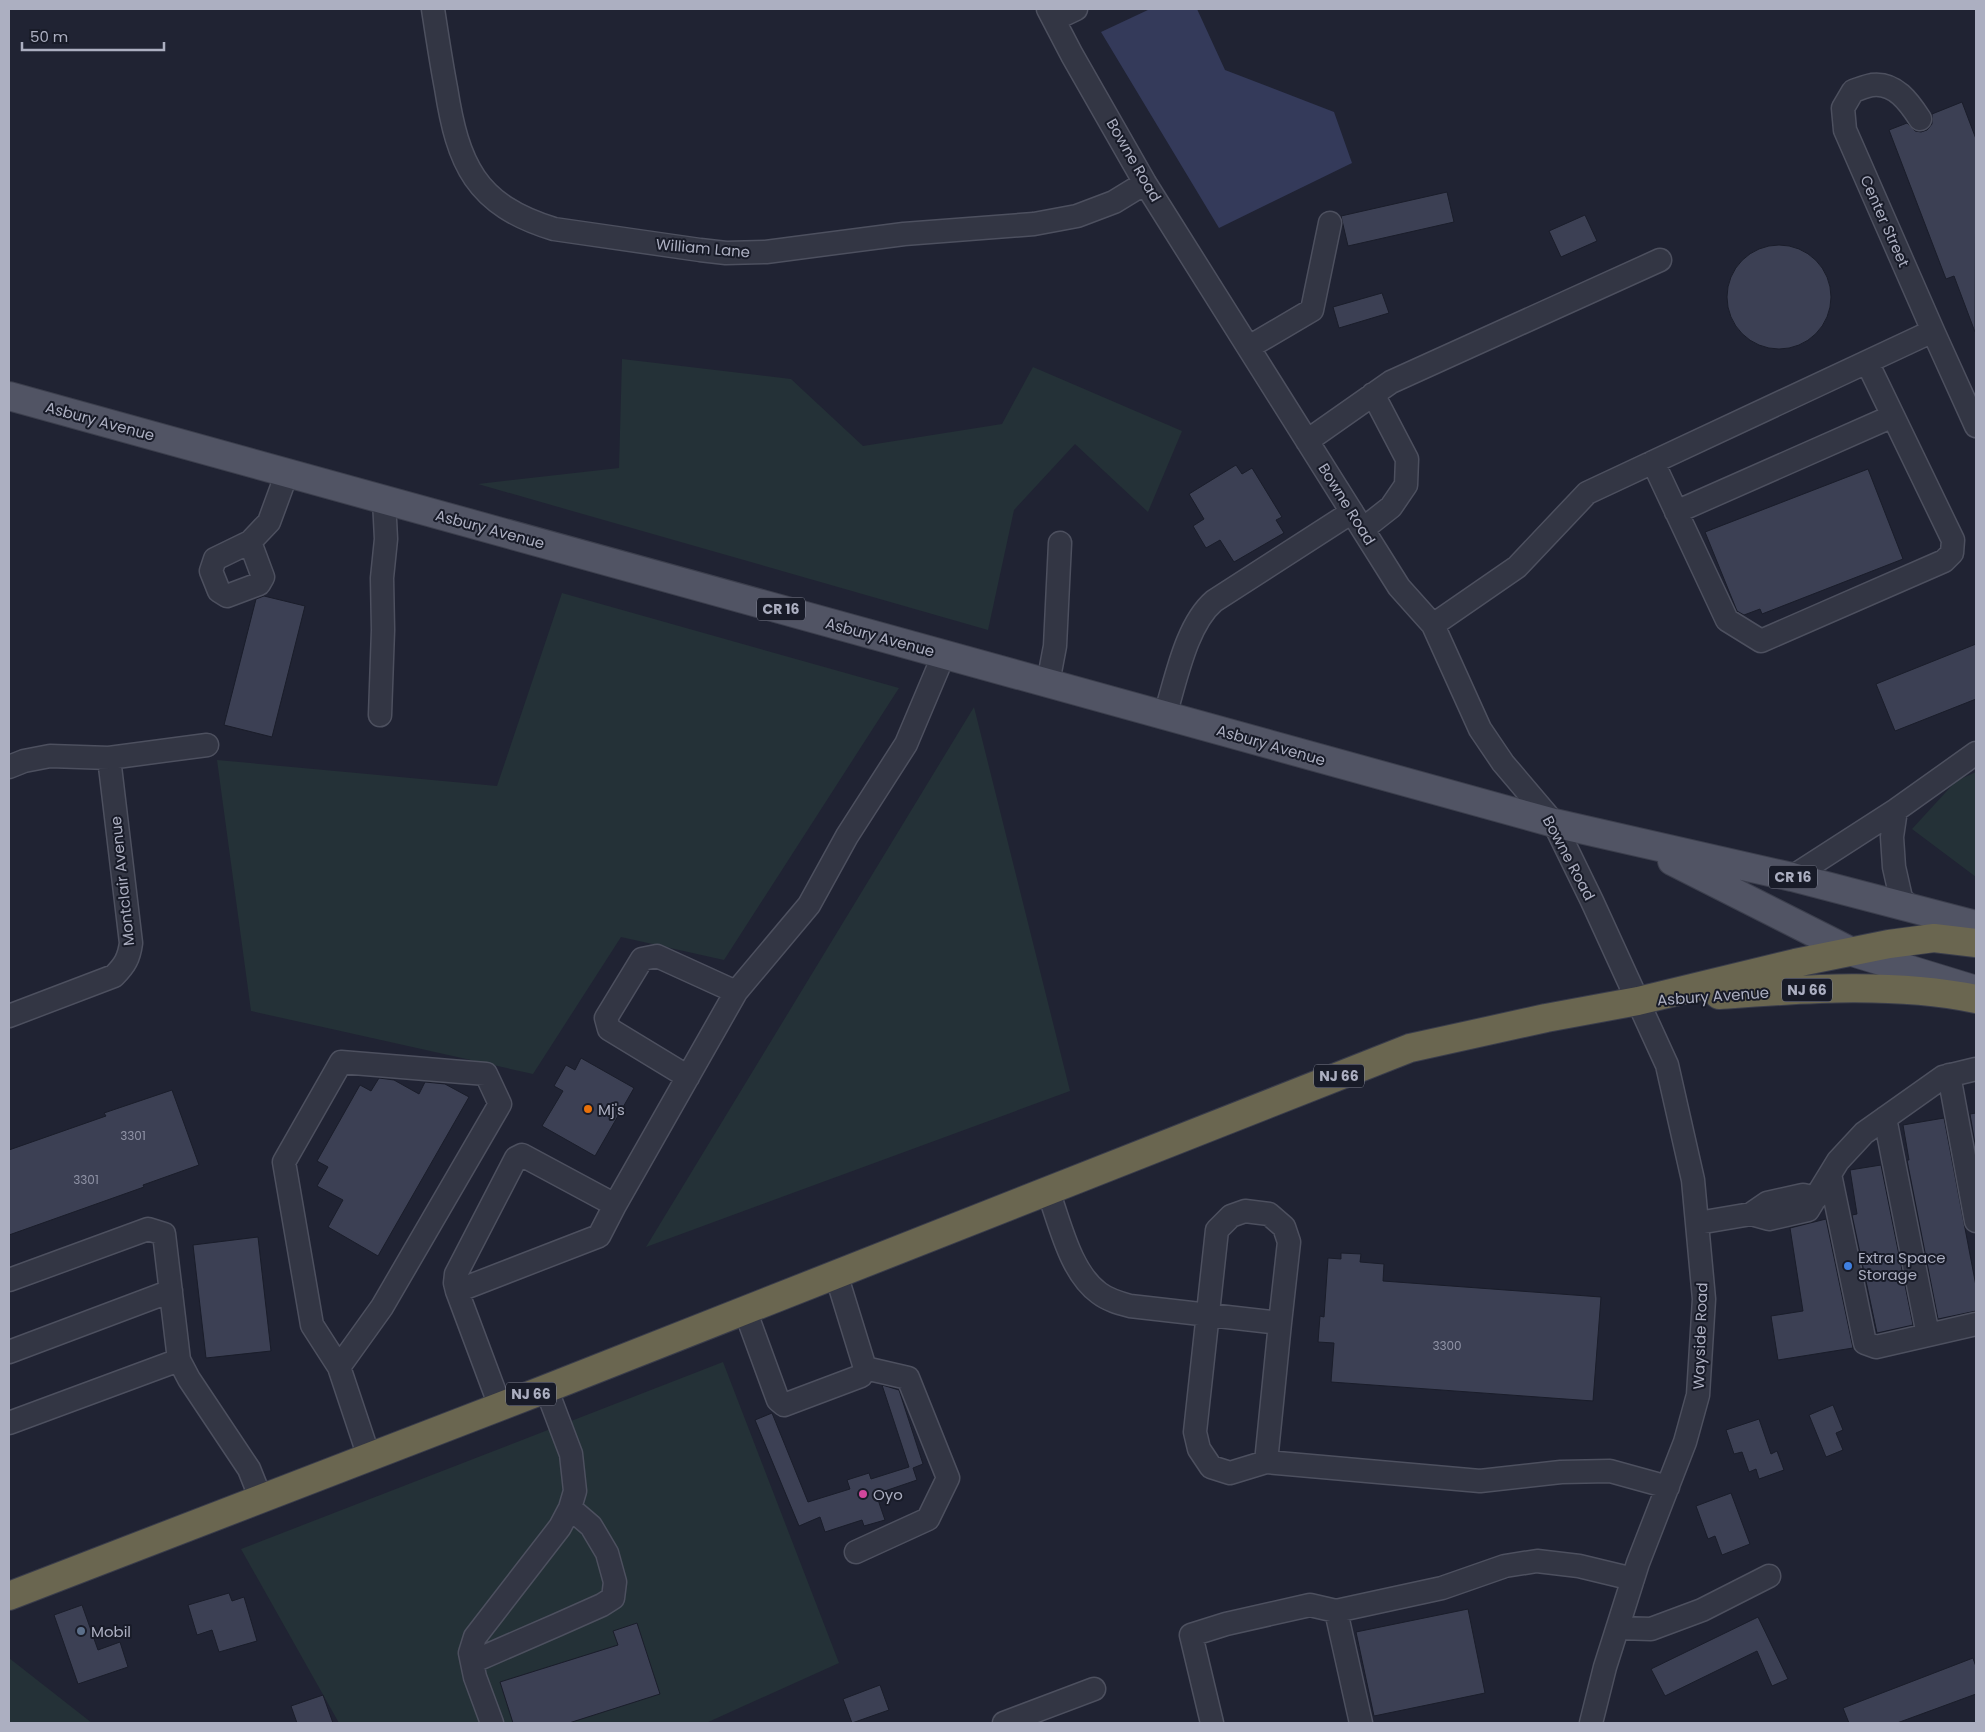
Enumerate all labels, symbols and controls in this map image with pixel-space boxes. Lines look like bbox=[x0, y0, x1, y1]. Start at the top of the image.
scale bar bbox=[22, 20, 165, 52]
text: 50 m bbox=[30, 26, 68, 47]
street label: Bowne Road bbox=[1102, 114, 1166, 206]
street label: Center Street bbox=[1855, 172, 1915, 270]
street label: William Lane bbox=[655, 233, 751, 263]
street label: Asbury Avenue bbox=[43, 396, 157, 446]
street label: Bowne Road bbox=[1313, 459, 1381, 549]
street label: Asbury Avenue bbox=[433, 504, 547, 554]
road number: CR 16 bbox=[757, 598, 805, 620]
street label: Asbury Avenue bbox=[823, 612, 937, 662]
street label: Asbury Avenue bbox=[1214, 719, 1328, 771]
street label: Bowne Road bbox=[1538, 812, 1600, 904]
street label: Montclair Avenue bbox=[105, 815, 139, 947]
road number: CR 16 bbox=[1769, 866, 1817, 889]
road number: NJ 66 bbox=[1782, 978, 1832, 1002]
street label: Asbury Avenue bbox=[1656, 982, 1770, 1010]
road number: NJ 66 bbox=[1314, 1064, 1364, 1088]
place label: Mj's bbox=[598, 1099, 625, 1120]
marker: Mj's bbox=[582, 1103, 594, 1115]
house number: 3301 bbox=[120, 1127, 146, 1144]
house number: 3301 bbox=[73, 1171, 99, 1188]
place label: Extra Space Storage bbox=[1858, 1247, 1946, 1285]
marker: Extra Space Storage bbox=[1842, 1260, 1854, 1272]
street label: Wayside Road bbox=[1688, 1282, 1712, 1390]
house number: 3300 bbox=[1432, 1337, 1462, 1354]
road number: NJ 66 bbox=[506, 1382, 556, 1406]
place label: Oyo bbox=[873, 1484, 903, 1505]
marker: Oyo bbox=[857, 1488, 869, 1500]
place label: Mobil bbox=[91, 1621, 131, 1642]
marker: Mobil bbox=[75, 1625, 87, 1637]

